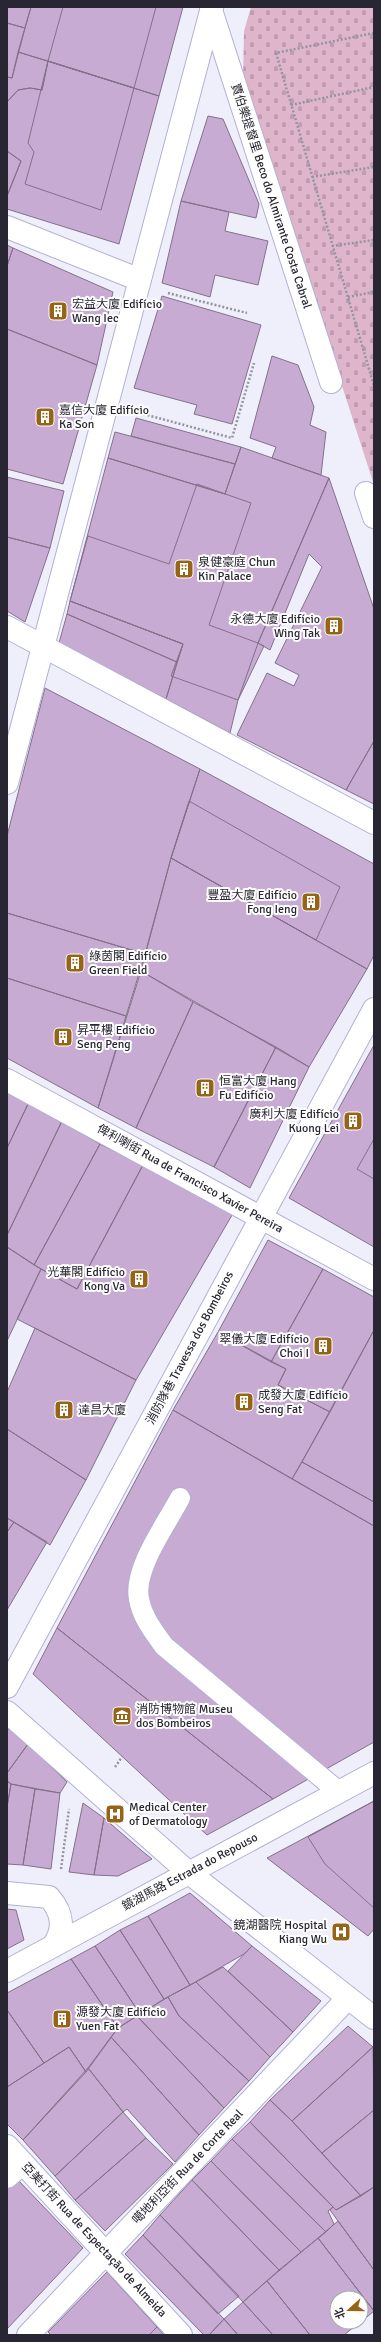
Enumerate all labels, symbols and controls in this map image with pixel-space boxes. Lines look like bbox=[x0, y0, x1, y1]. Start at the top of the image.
street label: 賈伯樂提督里 Beco do Almirante Costa Cabral bbox=[227, 81, 315, 311]
place label: 宏益大廈 Edifício Wang Iec bbox=[72, 297, 162, 326]
building icon: 宏益大廈 Edifício Wang Iec bbox=[47, 300, 69, 322]
place label: 嘉信大廈 Edifício Ka Son bbox=[59, 403, 149, 432]
building icon: 嘉信大廈 Edifício Ka Son bbox=[34, 406, 56, 428]
place label: 泉健豪庭 Chun Kin Palace bbox=[198, 555, 276, 584]
building icon: 泉健豪庭 Chun Kin Palace bbox=[173, 558, 195, 580]
place label: 永德大廈 Edifício Wing Tak bbox=[230, 612, 320, 641]
building icon: 永德大廈 Edifício Wing Tak bbox=[323, 615, 345, 637]
place label: 豐盈大廈 Edifício Fong Ieng bbox=[207, 888, 297, 917]
building icon: 豐盈大廈 Edifício Fong Ieng bbox=[300, 891, 322, 913]
place label: 綠茵閣 Edifício Green Field bbox=[89, 949, 167, 978]
building icon: 綠茵閣 Edifício Green Field bbox=[64, 952, 86, 974]
place label: 昇平樓 Edifício Seng Peng bbox=[77, 1023, 155, 1052]
building icon: 昇平樓 Edifício Seng Peng bbox=[52, 1026, 74, 1048]
place label: 恒富大廈 Hang Fu Edifício bbox=[219, 1074, 297, 1103]
building icon: 恒富大廈 Hang Fu Edifício bbox=[194, 1077, 216, 1099]
place label: 廣利大廈 Edifício Kuong Lei bbox=[249, 1107, 339, 1136]
building icon: 廣利大廈 Edifício Kuong Lei bbox=[342, 1110, 364, 1132]
street label: 俾利喇街 Rua de Francisco Xavier Pereira bbox=[94, 1121, 286, 1237]
place label: 光華閣 Edifício Kong Va bbox=[47, 1265, 125, 1294]
building icon: 光華閣 Edifício Kong Va bbox=[128, 1268, 150, 1290]
street label: 消防隊巷 Travessa dos Bombeiros bbox=[143, 1269, 237, 1427]
place label: 翠儀大廈 Edifício Choi I bbox=[219, 1332, 309, 1361]
building icon: 翠儀大廈 Edifício Choi I bbox=[312, 1335, 334, 1357]
place label: 成發大廈 Edifício Seng Fat bbox=[258, 1388, 348, 1417]
building icon: 成發大廈 Edifício Seng Fat bbox=[233, 1391, 255, 1413]
building icon: 達昌大廈 bbox=[53, 1399, 75, 1421]
place label: 達昌大廈 bbox=[78, 1403, 126, 1418]
place label: 消防博物館 Museu dos Bombeiros bbox=[136, 1702, 233, 1731]
museum icon: 消防博物館 Museu dos Bombeiros bbox=[111, 1705, 133, 1727]
place label: Medical Center of Dermatology bbox=[129, 1800, 208, 1829]
hospital icon: Medical Center of Dermatology bbox=[104, 1803, 126, 1825]
street label: 鏡湖馬路 Estrada do Repouso bbox=[120, 1830, 260, 1914]
place label: 鏡湖醫院 Hospital Kiang Wu bbox=[233, 1918, 327, 1947]
hospital icon: 鏡湖醫院 Hospital Kiang Wu bbox=[330, 1921, 352, 1943]
place label: 源發大廈 Edifício Yuen Fat bbox=[76, 2005, 166, 2034]
building icon: 源發大廈 Edifício Yuen Fat bbox=[51, 2008, 73, 2030]
street label: 噶地利亞街 Rua de Corte Real bbox=[129, 2106, 247, 2227]
street label: 亞美打街 Rua de Espectação de Almeida bbox=[18, 2160, 170, 2320]
north arrow bbox=[329, 2290, 369, 2330]
text: 北 bbox=[332, 2306, 348, 2321]

